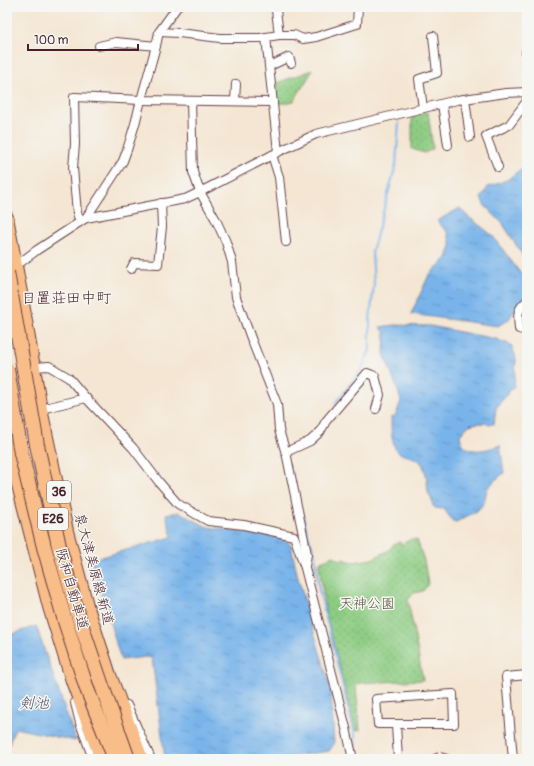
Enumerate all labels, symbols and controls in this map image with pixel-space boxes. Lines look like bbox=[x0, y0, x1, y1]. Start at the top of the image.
scale bar bbox=[28, 26, 138, 52]
text: 100 m bbox=[34, 33, 69, 48]
district label: 日置荘田中町 bbox=[21, 289, 112, 308]
road number: 36 bbox=[47, 481, 71, 503]
road number: E26 bbox=[38, 508, 68, 530]
street label: 泉大津美原線 新道 bbox=[71, 511, 117, 627]
street label: 阪和自動車道 bbox=[52, 546, 92, 632]
park label: 天神公園 bbox=[339, 595, 395, 612]
water label: 剣池 bbox=[19, 694, 50, 713]

